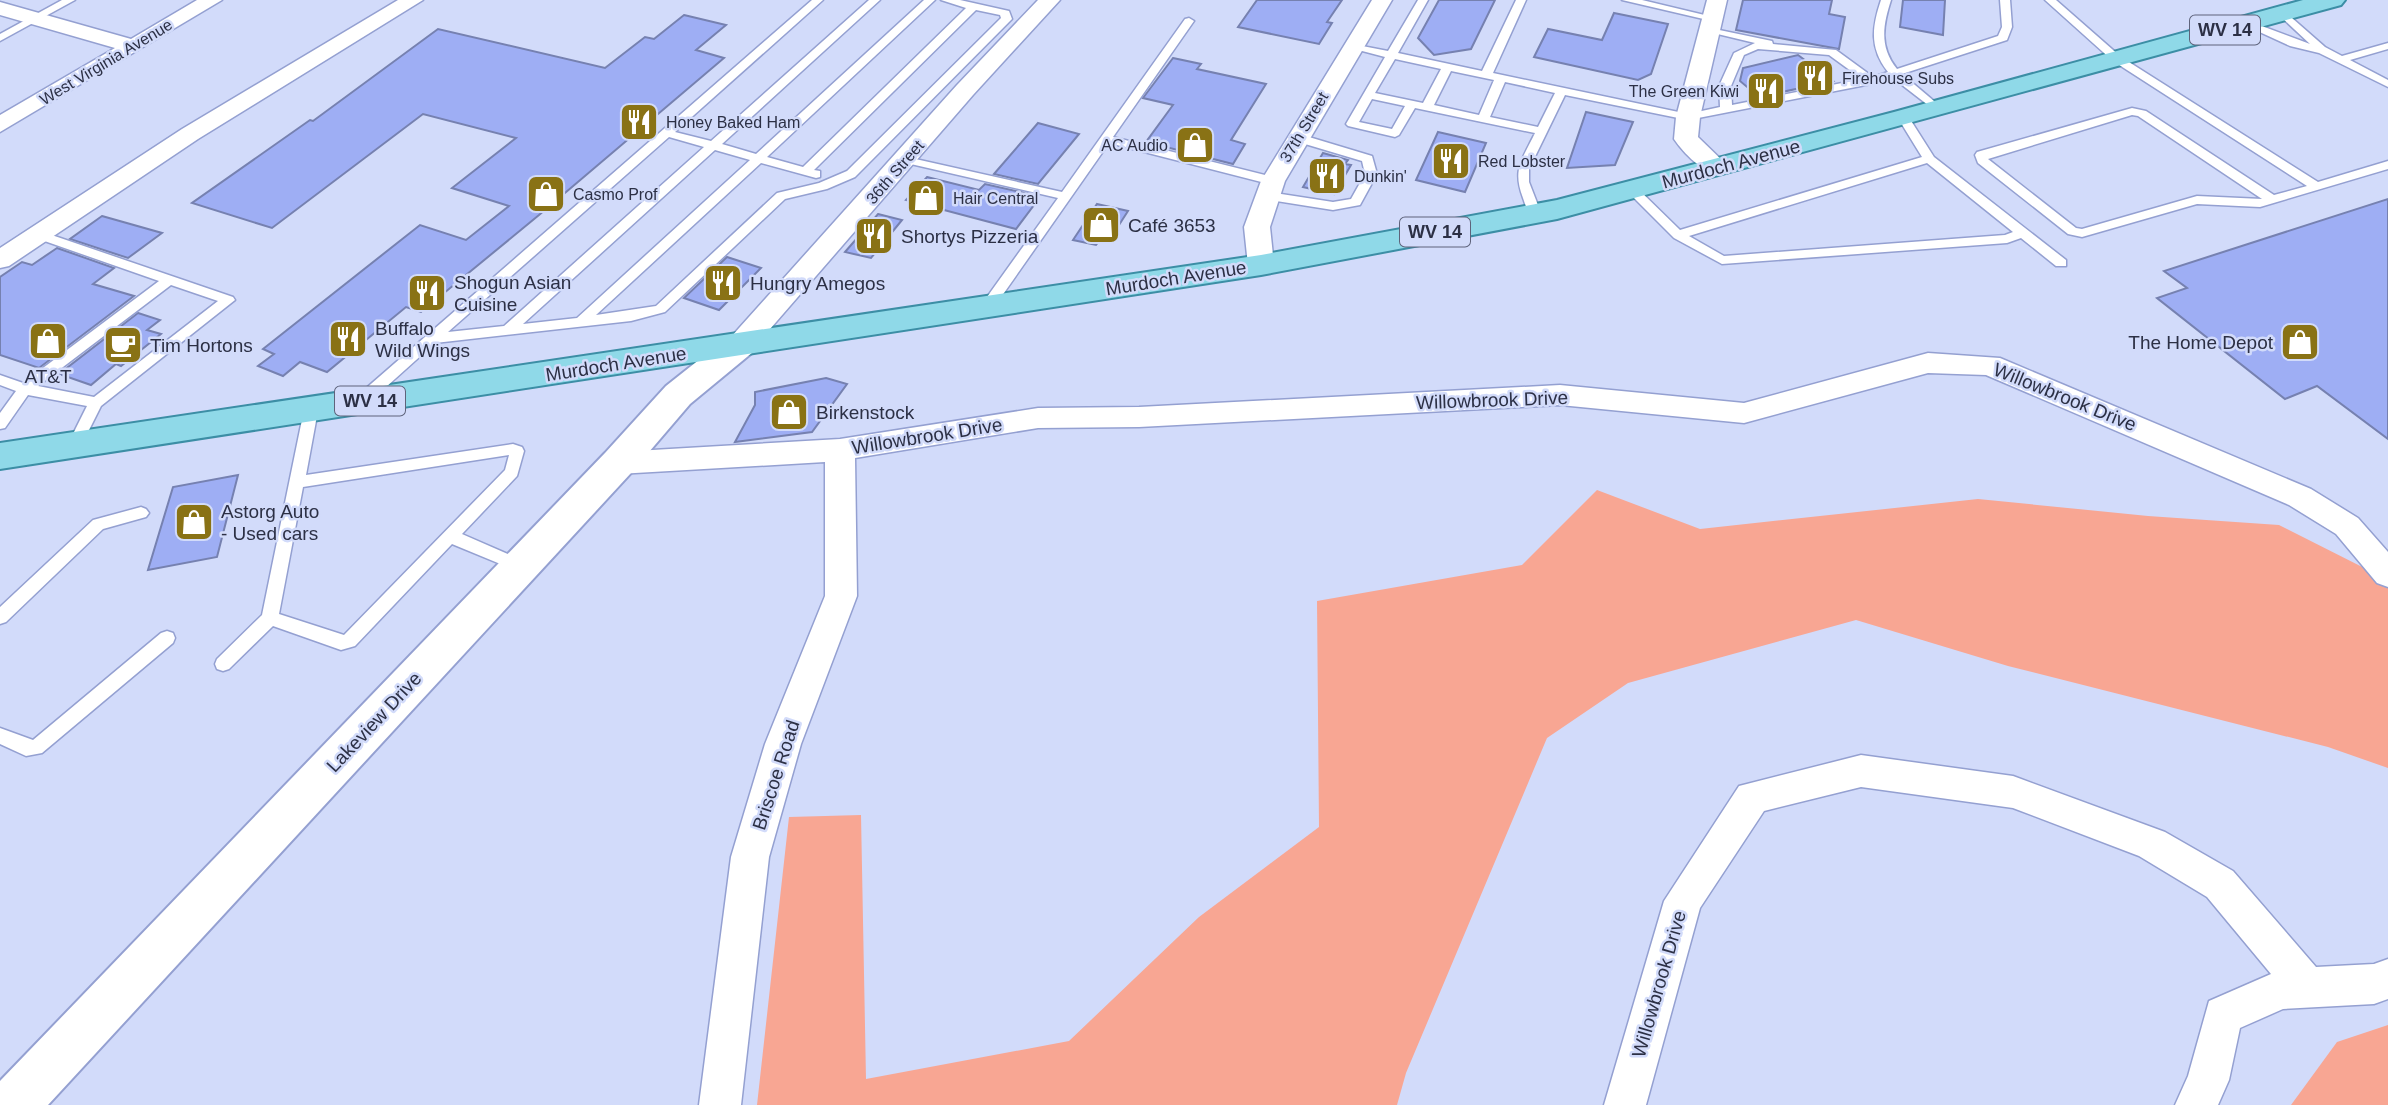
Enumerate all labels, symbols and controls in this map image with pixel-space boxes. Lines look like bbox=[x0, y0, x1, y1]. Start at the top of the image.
road number: WV 14 bbox=[2190, 15, 2260, 44]
street label: West Virginia Avenue bbox=[37, 16, 175, 108]
restaurant icon: Firehouse Subs bbox=[1794, 57, 1836, 99]
restaurant icon: The Green Kiwi bbox=[1745, 70, 1787, 112]
place label: Firehouse Subs bbox=[1842, 70, 1954, 87]
place label: The Green Kiwi bbox=[1629, 83, 1739, 100]
street label: 37th Street bbox=[1277, 89, 1332, 165]
restaurant icon: Honey Baked Ham bbox=[618, 101, 660, 143]
place label: Honey Baked Ham bbox=[666, 114, 800, 131]
shop icon: AC Audio bbox=[1174, 124, 1216, 166]
street label: Murdoch Avenue bbox=[1660, 135, 1802, 193]
street label: 36th Street bbox=[863, 136, 927, 207]
place label: AC Audio bbox=[1101, 137, 1168, 154]
restaurant icon: Red Lobster bbox=[1430, 140, 1472, 182]
place label: Red Lobster bbox=[1478, 153, 1566, 170]
restaurant icon: Dunkin' bbox=[1306, 155, 1348, 197]
place label: Dunkin' bbox=[1354, 168, 1407, 185]
shop icon: Casmo Prof bbox=[525, 173, 567, 215]
shop icon: Hair Central bbox=[905, 177, 947, 219]
place label: Casmo Prof bbox=[573, 186, 658, 203]
place label: Hair Central bbox=[953, 190, 1038, 207]
shop icon: Café 3653 bbox=[1080, 204, 1122, 246]
restaurant icon: Shortys Pizzeria bbox=[853, 215, 895, 257]
place label: Café 3653 bbox=[1128, 215, 1216, 236]
road number: WV 14 bbox=[1400, 218, 1470, 246]
place label: Shortys Pizzeria bbox=[901, 226, 1039, 247]
street label: Murdoch Avenue bbox=[1104, 257, 1248, 299]
restaurant icon: Hungry Amegos bbox=[702, 262, 744, 304]
restaurant icon: Shogun Asian Cuisine bbox=[406, 272, 448, 314]
place label: Shogun Asian Cuisine bbox=[454, 272, 571, 315]
place label: Hungry Amegos bbox=[750, 273, 885, 294]
restaurant icon: Buffalo Wild Wings bbox=[327, 318, 369, 360]
place label: Buffalo Wild Wings bbox=[375, 318, 470, 361]
shop icon: AT&T bbox=[27, 320, 69, 362]
shop icon: The Home Depot bbox=[2279, 321, 2321, 363]
cafe icon: Tim Hortons bbox=[102, 324, 144, 366]
place label: The Home Depot bbox=[2128, 332, 2274, 353]
place label: Tim Hortons bbox=[150, 335, 253, 356]
street label: Murdoch Avenue bbox=[544, 343, 688, 385]
street label: Willowbrook Drive bbox=[1991, 359, 2139, 435]
place label: AT&T bbox=[24, 366, 72, 387]
road number: WV 14 bbox=[335, 386, 405, 416]
street label: Willowbrook Drive bbox=[1416, 387, 1568, 413]
shop icon: Birkenstock bbox=[768, 391, 810, 433]
place label: Birkenstock bbox=[816, 402, 915, 423]
street label: Willowbrook Drive bbox=[850, 414, 1004, 458]
shop icon: Astorg Auto - Used cars bbox=[173, 501, 215, 543]
place label: Astorg Auto - Used cars bbox=[221, 501, 319, 544]
street label: Lakeview Drive bbox=[322, 668, 426, 776]
street label: Briscoe Road bbox=[748, 718, 804, 832]
street label: Willowbrook Drive bbox=[1628, 908, 1690, 1060]

